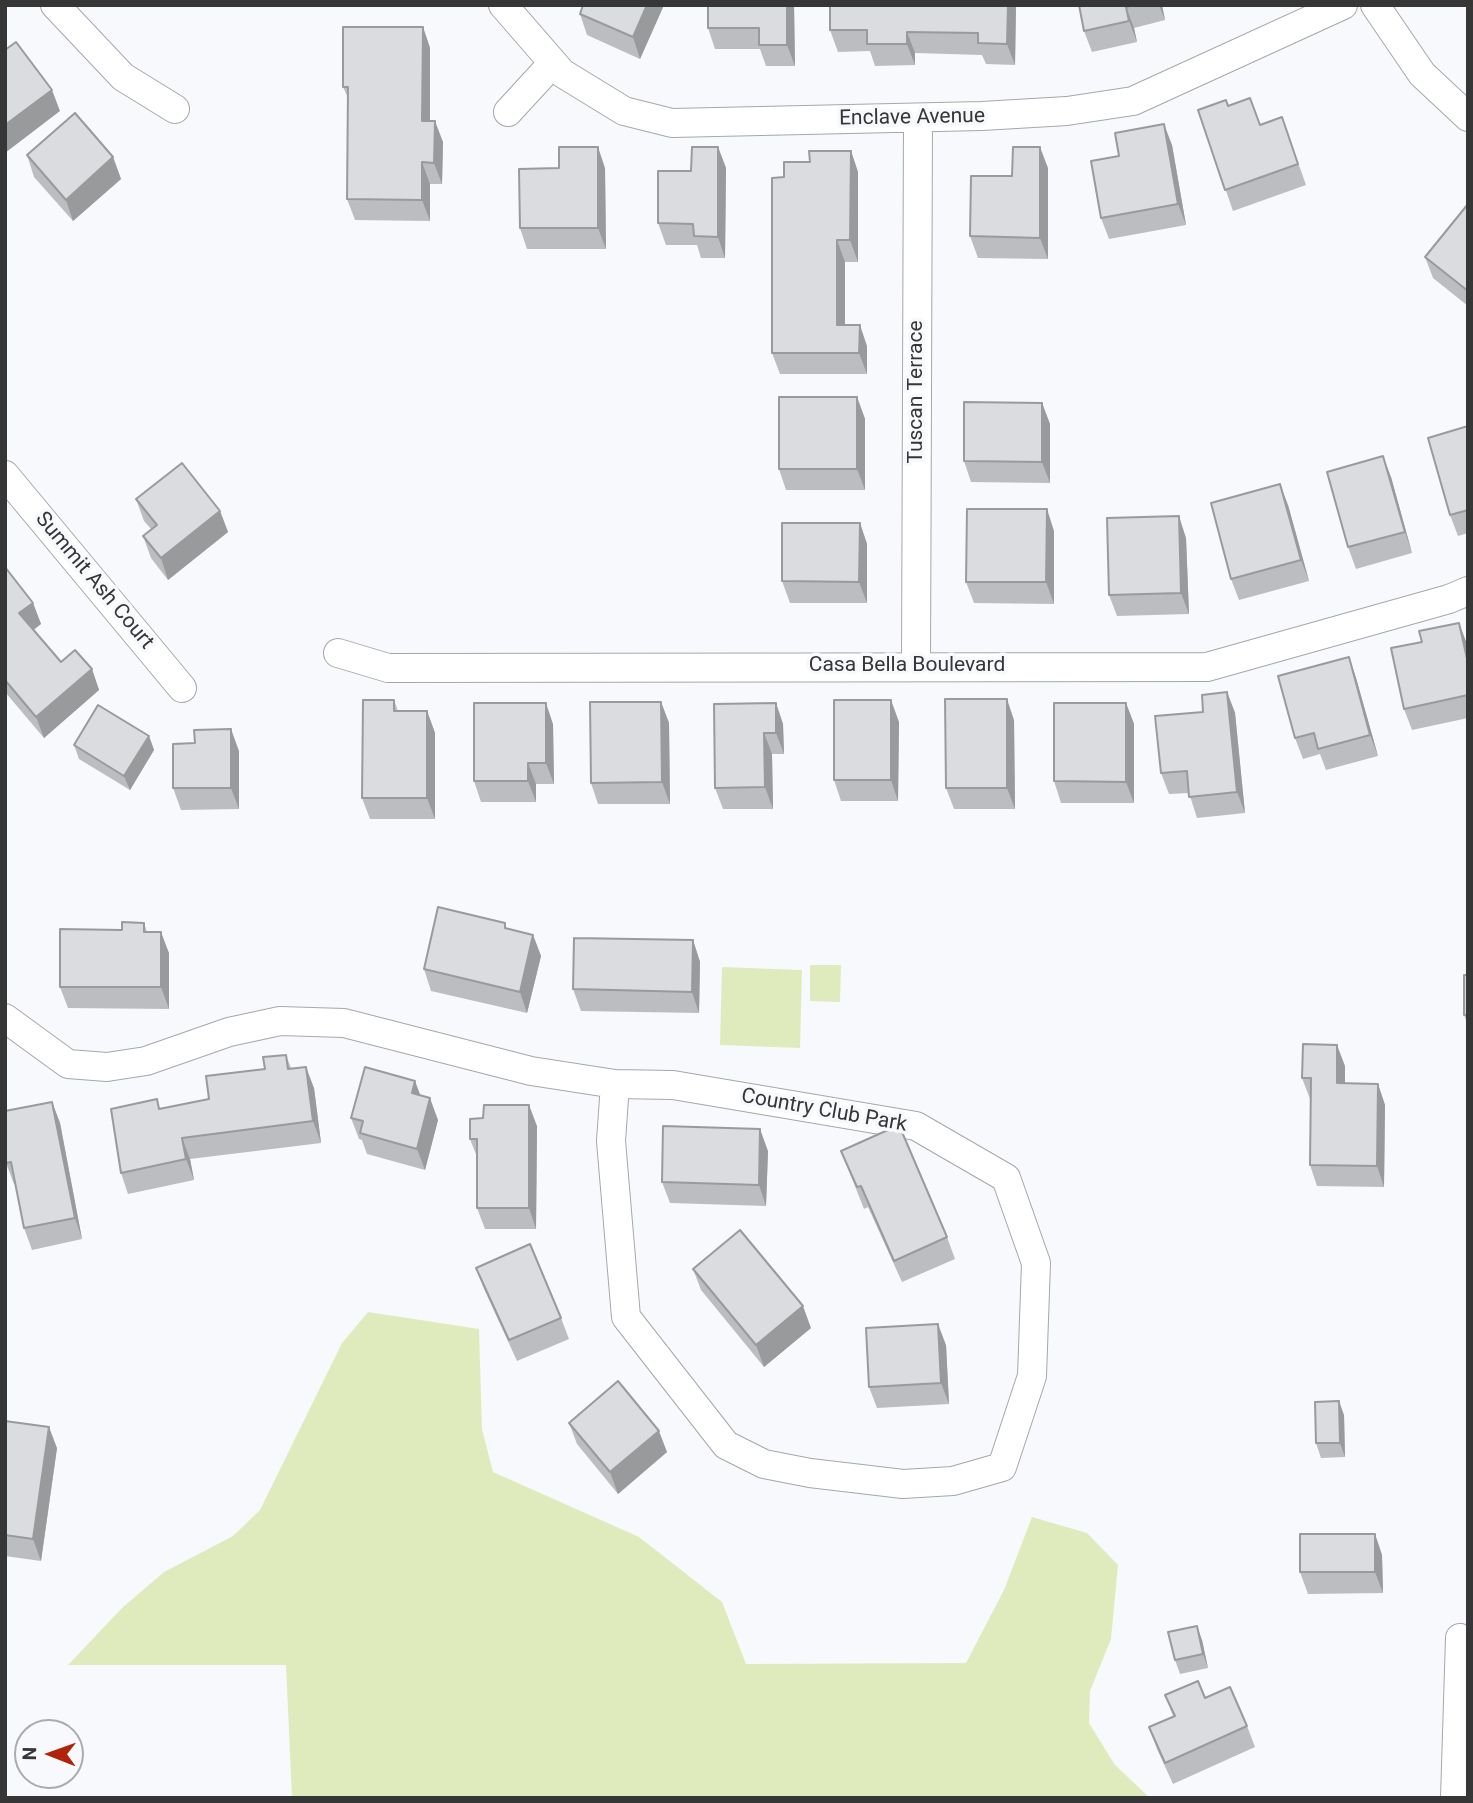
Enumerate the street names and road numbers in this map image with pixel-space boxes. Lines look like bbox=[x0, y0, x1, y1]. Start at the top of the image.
street label: Enclave Avenue bbox=[839, 104, 985, 132]
street label: Tuscan Terrace bbox=[904, 320, 930, 464]
street label: Summit Ash Court bbox=[29, 507, 159, 655]
street label: Casa Bella Boulevard bbox=[809, 653, 1005, 679]
street label: Country Club Park bbox=[739, 1084, 909, 1138]

